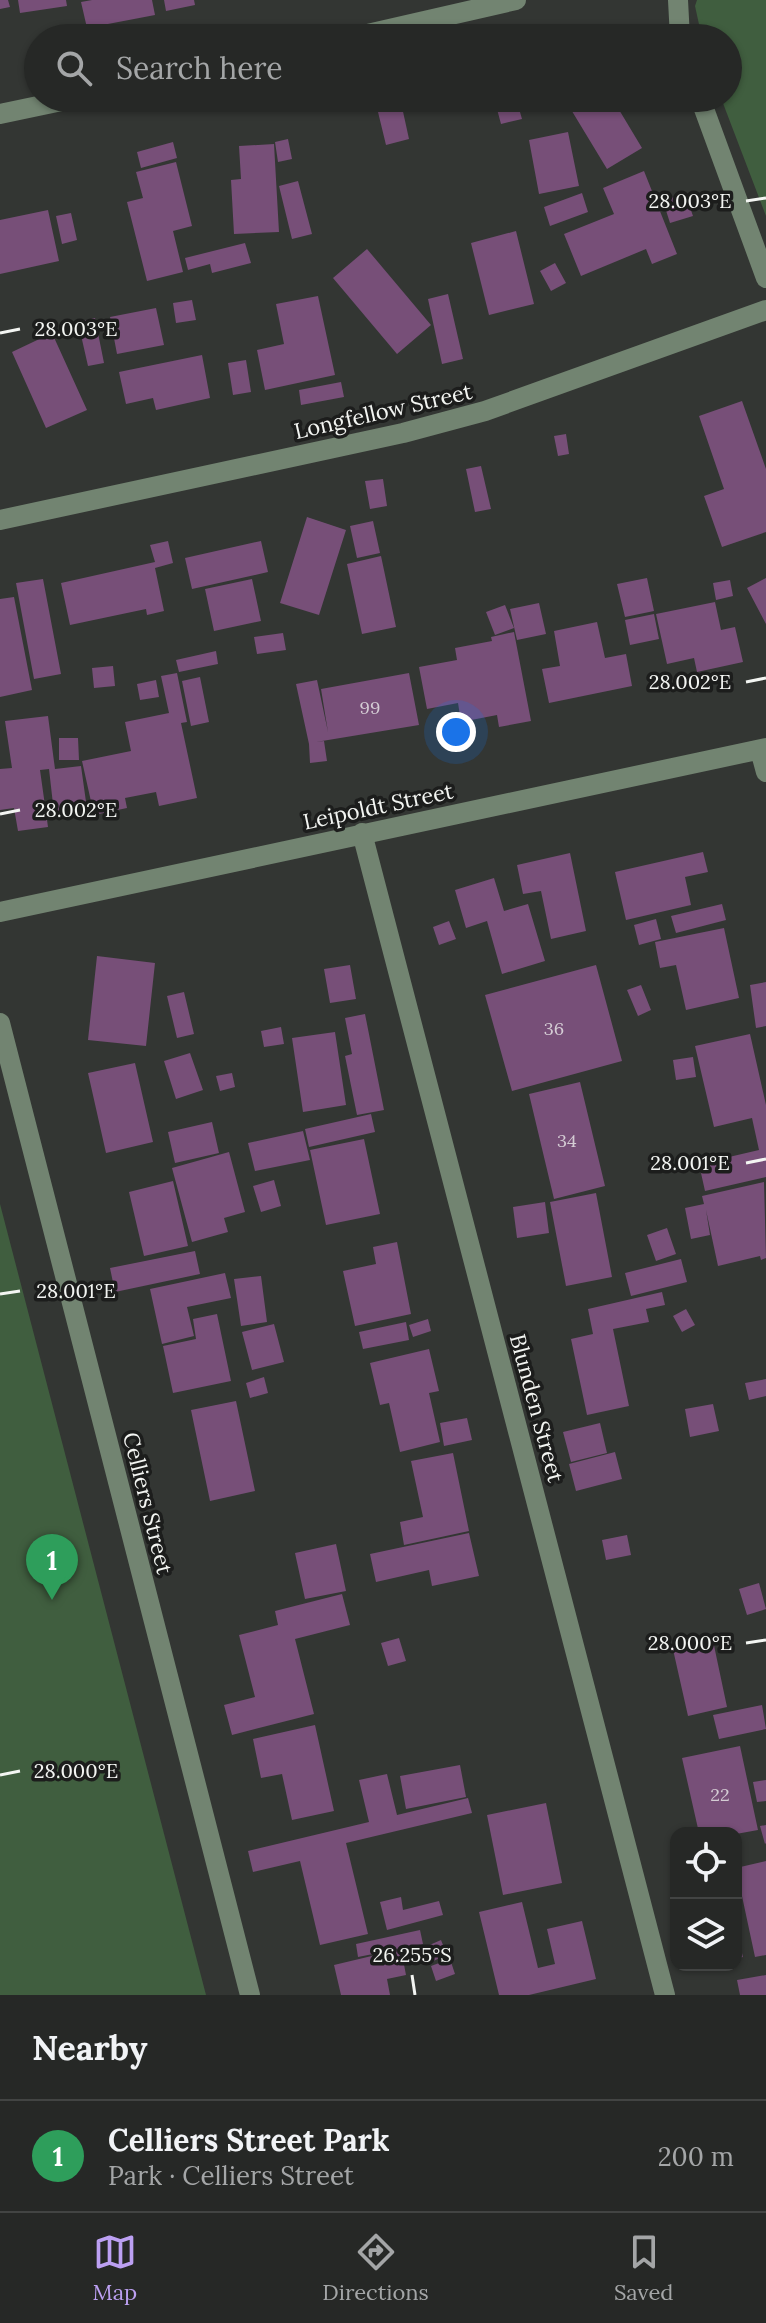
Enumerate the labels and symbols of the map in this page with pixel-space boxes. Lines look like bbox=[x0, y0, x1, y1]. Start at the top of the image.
text: 28.003°E bbox=[648, 188, 732, 213]
text: 28.003°E bbox=[34, 316, 118, 341]
street label: Longfellow Street bbox=[291, 377, 475, 445]
text: 28.002°E bbox=[649, 669, 731, 694]
house number: 99 bbox=[360, 696, 380, 719]
your location bbox=[436, 712, 476, 752]
street label: Leipoldt Street bbox=[300, 776, 456, 836]
text: 28.002°E bbox=[35, 797, 117, 822]
house number: 36 bbox=[544, 1017, 564, 1040]
house number: 34 bbox=[557, 1129, 577, 1152]
text: 28.001°E bbox=[650, 1150, 730, 1175]
text: 28.001°E bbox=[36, 1278, 116, 1303]
street label: Blunden Street bbox=[504, 1331, 570, 1486]
street label: Celliers Street bbox=[117, 1429, 179, 1577]
pin: 1 bbox=[26, 1534, 78, 1600]
text: 28.000°E bbox=[648, 1630, 732, 1655]
text: 28.000°E bbox=[34, 1758, 118, 1783]
house number: 22 bbox=[710, 1783, 730, 1806]
text: 26.255°S bbox=[372, 1942, 452, 1967]

